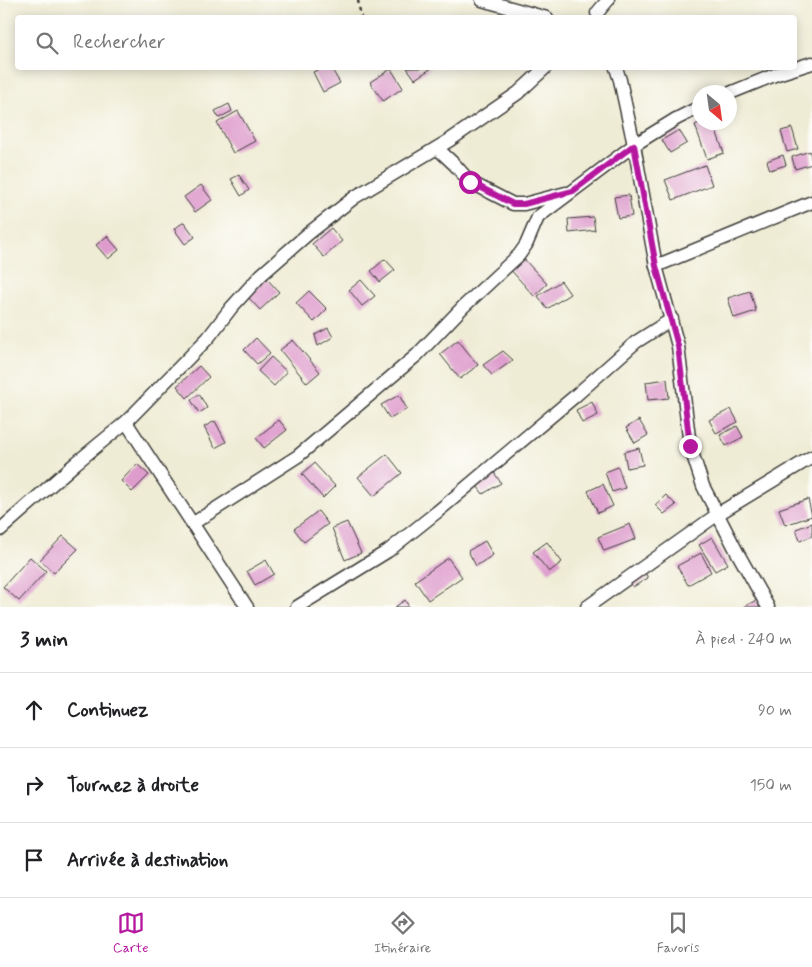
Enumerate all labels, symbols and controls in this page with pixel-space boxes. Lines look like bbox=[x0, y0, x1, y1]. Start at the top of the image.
search box bbox=[15, 15, 797, 70]
icon: search bbox=[33, 29, 61, 57]
text: Rechercher bbox=[73, 30, 165, 55]
north arrow bbox=[692, 85, 737, 130]
route start bbox=[459, 171, 482, 194]
route end bbox=[679, 435, 702, 458]
text: 3 min bbox=[20, 626, 68, 654]
text: À pied · 240 m bbox=[695, 629, 792, 650]
icon: ahead bbox=[20, 696, 48, 724]
text: Continuez bbox=[67, 698, 148, 723]
text: 90 m bbox=[758, 700, 792, 721]
icon: right bbox=[20, 771, 48, 799]
text: Tournez à droite bbox=[67, 773, 199, 798]
text: 150 m bbox=[750, 775, 792, 796]
icon: arrive bbox=[20, 846, 48, 874]
text: Arrivée à destination bbox=[67, 848, 228, 873]
tab: Carte bbox=[113, 909, 149, 957]
tab: Itinéraire bbox=[374, 909, 431, 957]
tab: Favoris bbox=[657, 909, 699, 957]

